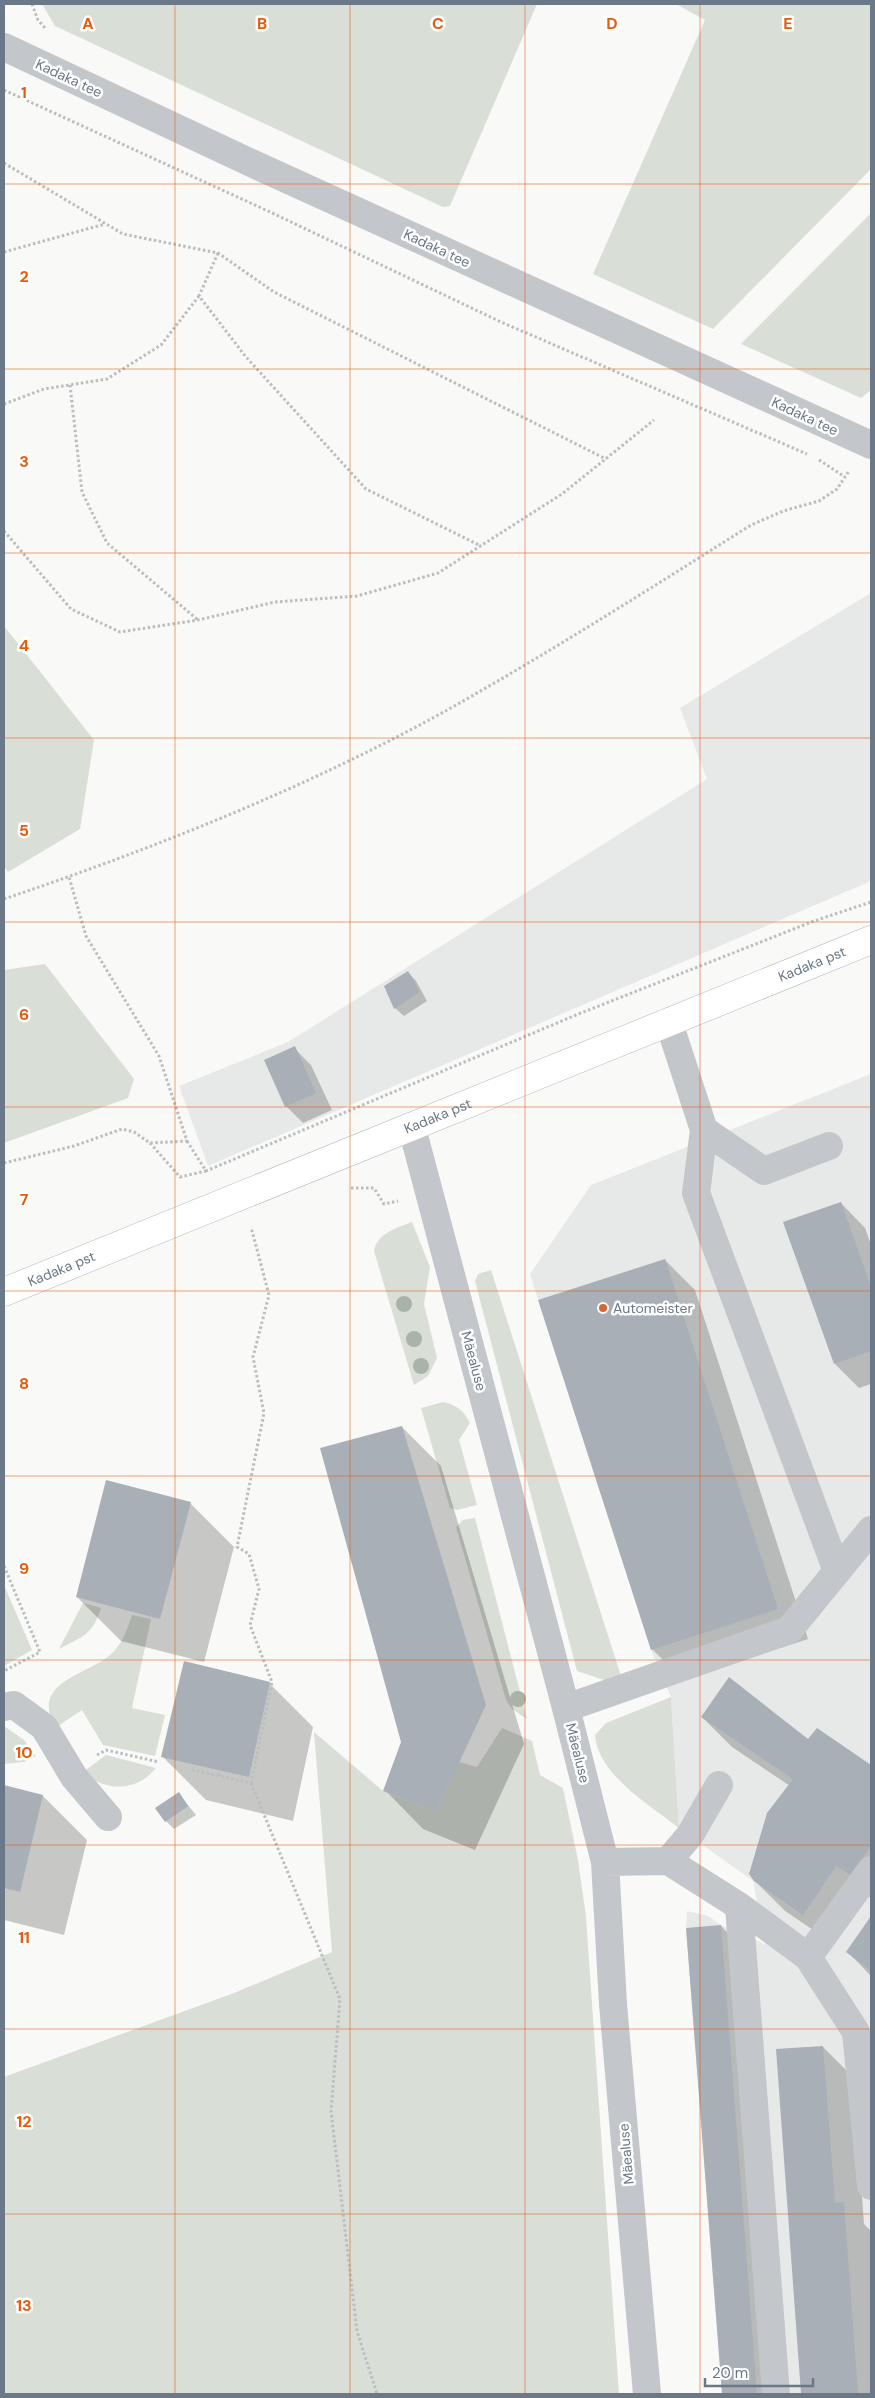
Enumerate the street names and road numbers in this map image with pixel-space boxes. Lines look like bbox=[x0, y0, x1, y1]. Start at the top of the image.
street label: Kadaka tee bbox=[33, 55, 105, 101]
street label: Kadaka tee bbox=[401, 225, 473, 271]
street label: Kadaka tee bbox=[769, 393, 841, 439]
street label: Kadaka pst bbox=[776, 942, 848, 986]
street label: Kadaka pst bbox=[401, 1094, 474, 1138]
street label: Kadaka pst bbox=[25, 1247, 98, 1290]
street label: Mäealuse bbox=[457, 1329, 491, 1393]
street label: Mäealuse bbox=[562, 1721, 594, 1785]
street label: Mäealuse bbox=[614, 2123, 638, 2185]

